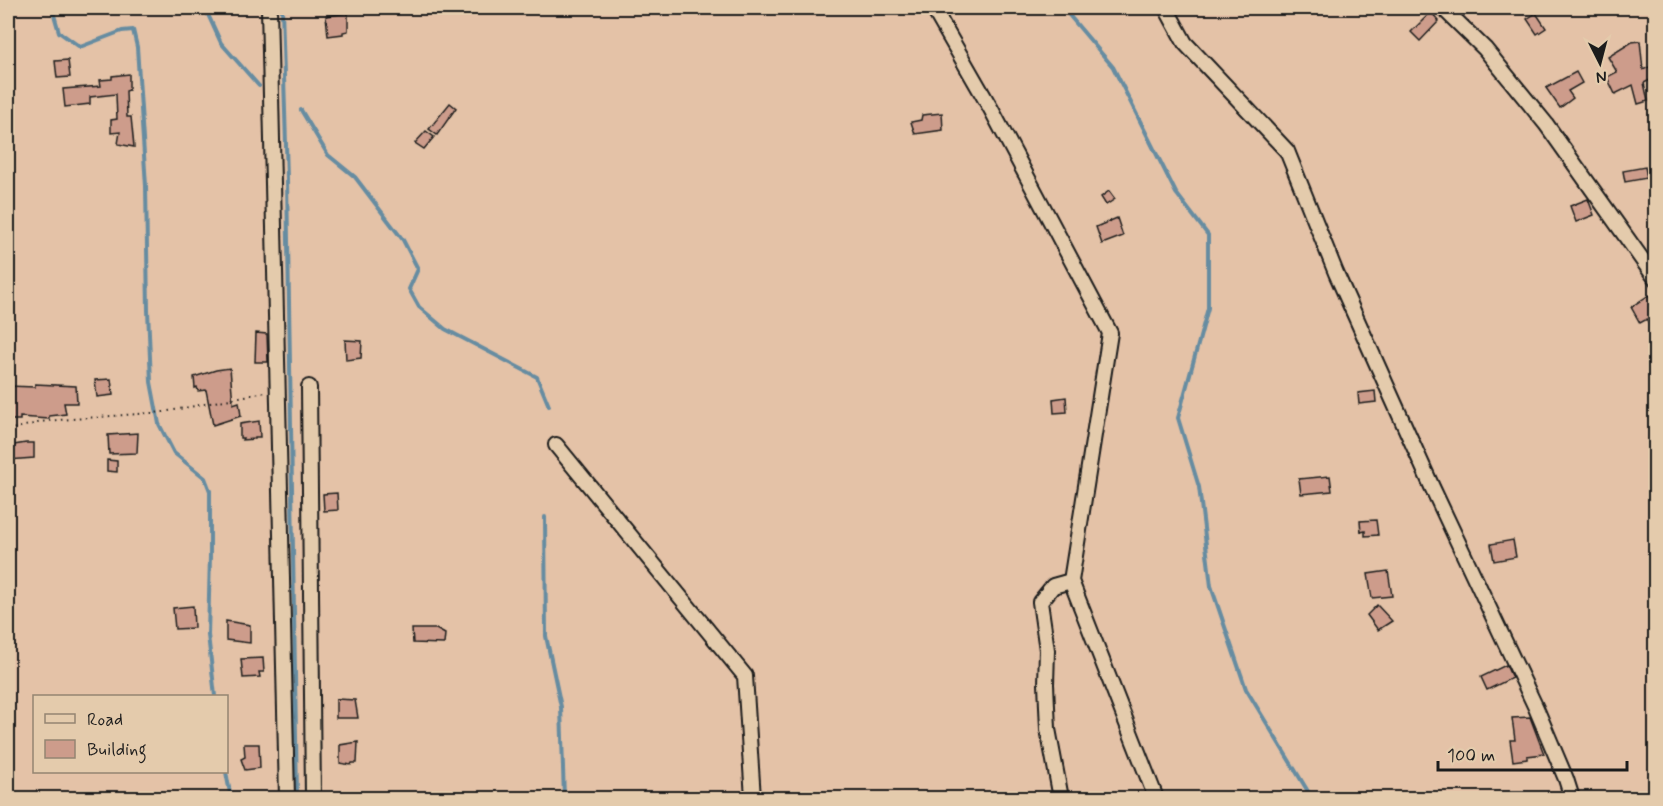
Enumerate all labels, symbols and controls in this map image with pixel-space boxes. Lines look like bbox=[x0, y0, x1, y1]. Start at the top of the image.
north arrow bbox=[1570, 33, 1630, 93]
text: N bbox=[1595, 65, 1608, 87]
legend bbox=[33, 695, 228, 773]
text: Road bbox=[87, 708, 123, 732]
scale bar bbox=[1438, 734, 1627, 772]
text: Building bbox=[87, 738, 147, 764]
text: 100 m bbox=[1447, 744, 1495, 768]

